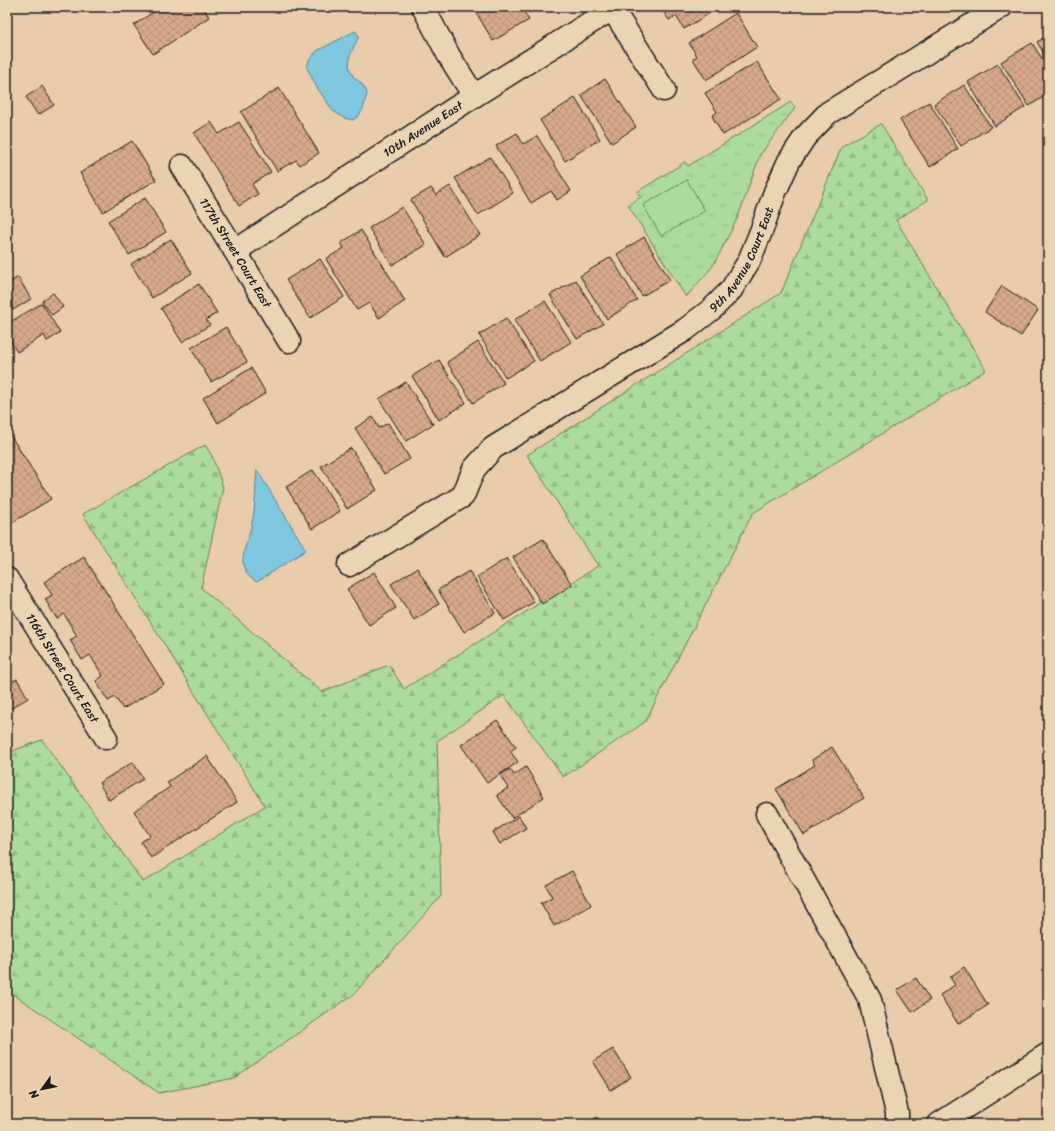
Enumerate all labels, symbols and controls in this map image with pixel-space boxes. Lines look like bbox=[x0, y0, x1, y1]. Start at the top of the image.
street label: 10th Avenue East bbox=[378, 94, 468, 163]
street label: 117th Street Court East bbox=[193, 193, 278, 313]
street label: 9th Avenue Court East bbox=[703, 204, 780, 318]
street label: 116th Street Court East bbox=[20, 609, 106, 728]
north arrow bbox=[22, 1069, 62, 1109]
text: N bbox=[24, 1085, 45, 1103]

